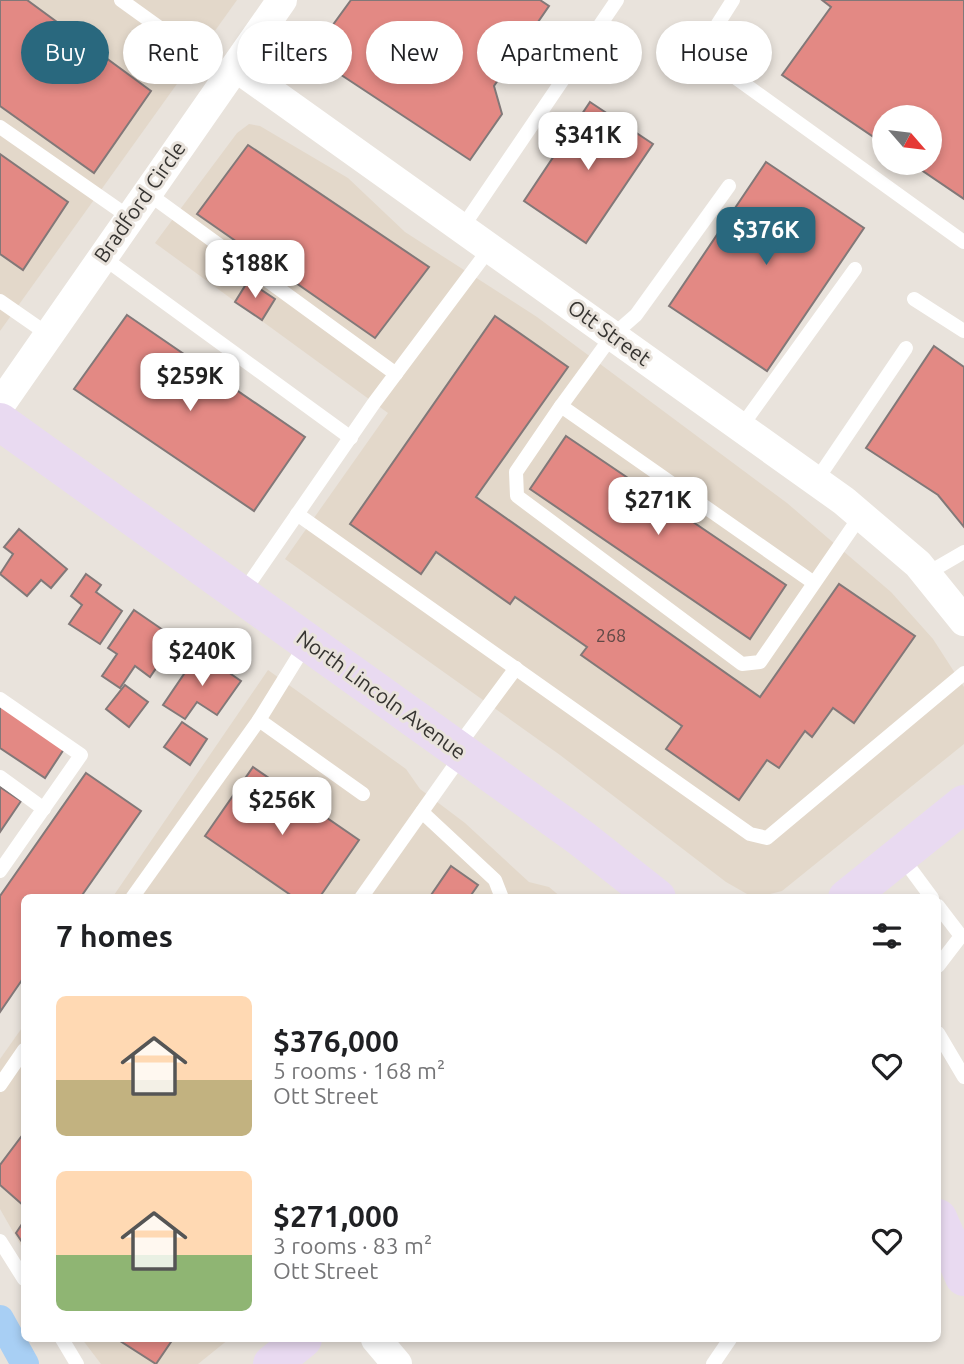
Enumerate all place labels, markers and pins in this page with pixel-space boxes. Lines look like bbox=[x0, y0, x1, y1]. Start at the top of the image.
pin: $341K bbox=[539, 113, 637, 172]
pin: $376K bbox=[717, 208, 815, 267]
pin: $188K bbox=[206, 240, 304, 300]
pin: $259K bbox=[141, 354, 239, 413]
pin: $271K bbox=[609, 477, 707, 537]
pin: $240K bbox=[153, 628, 251, 688]
pin: $256K bbox=[233, 778, 331, 837]

